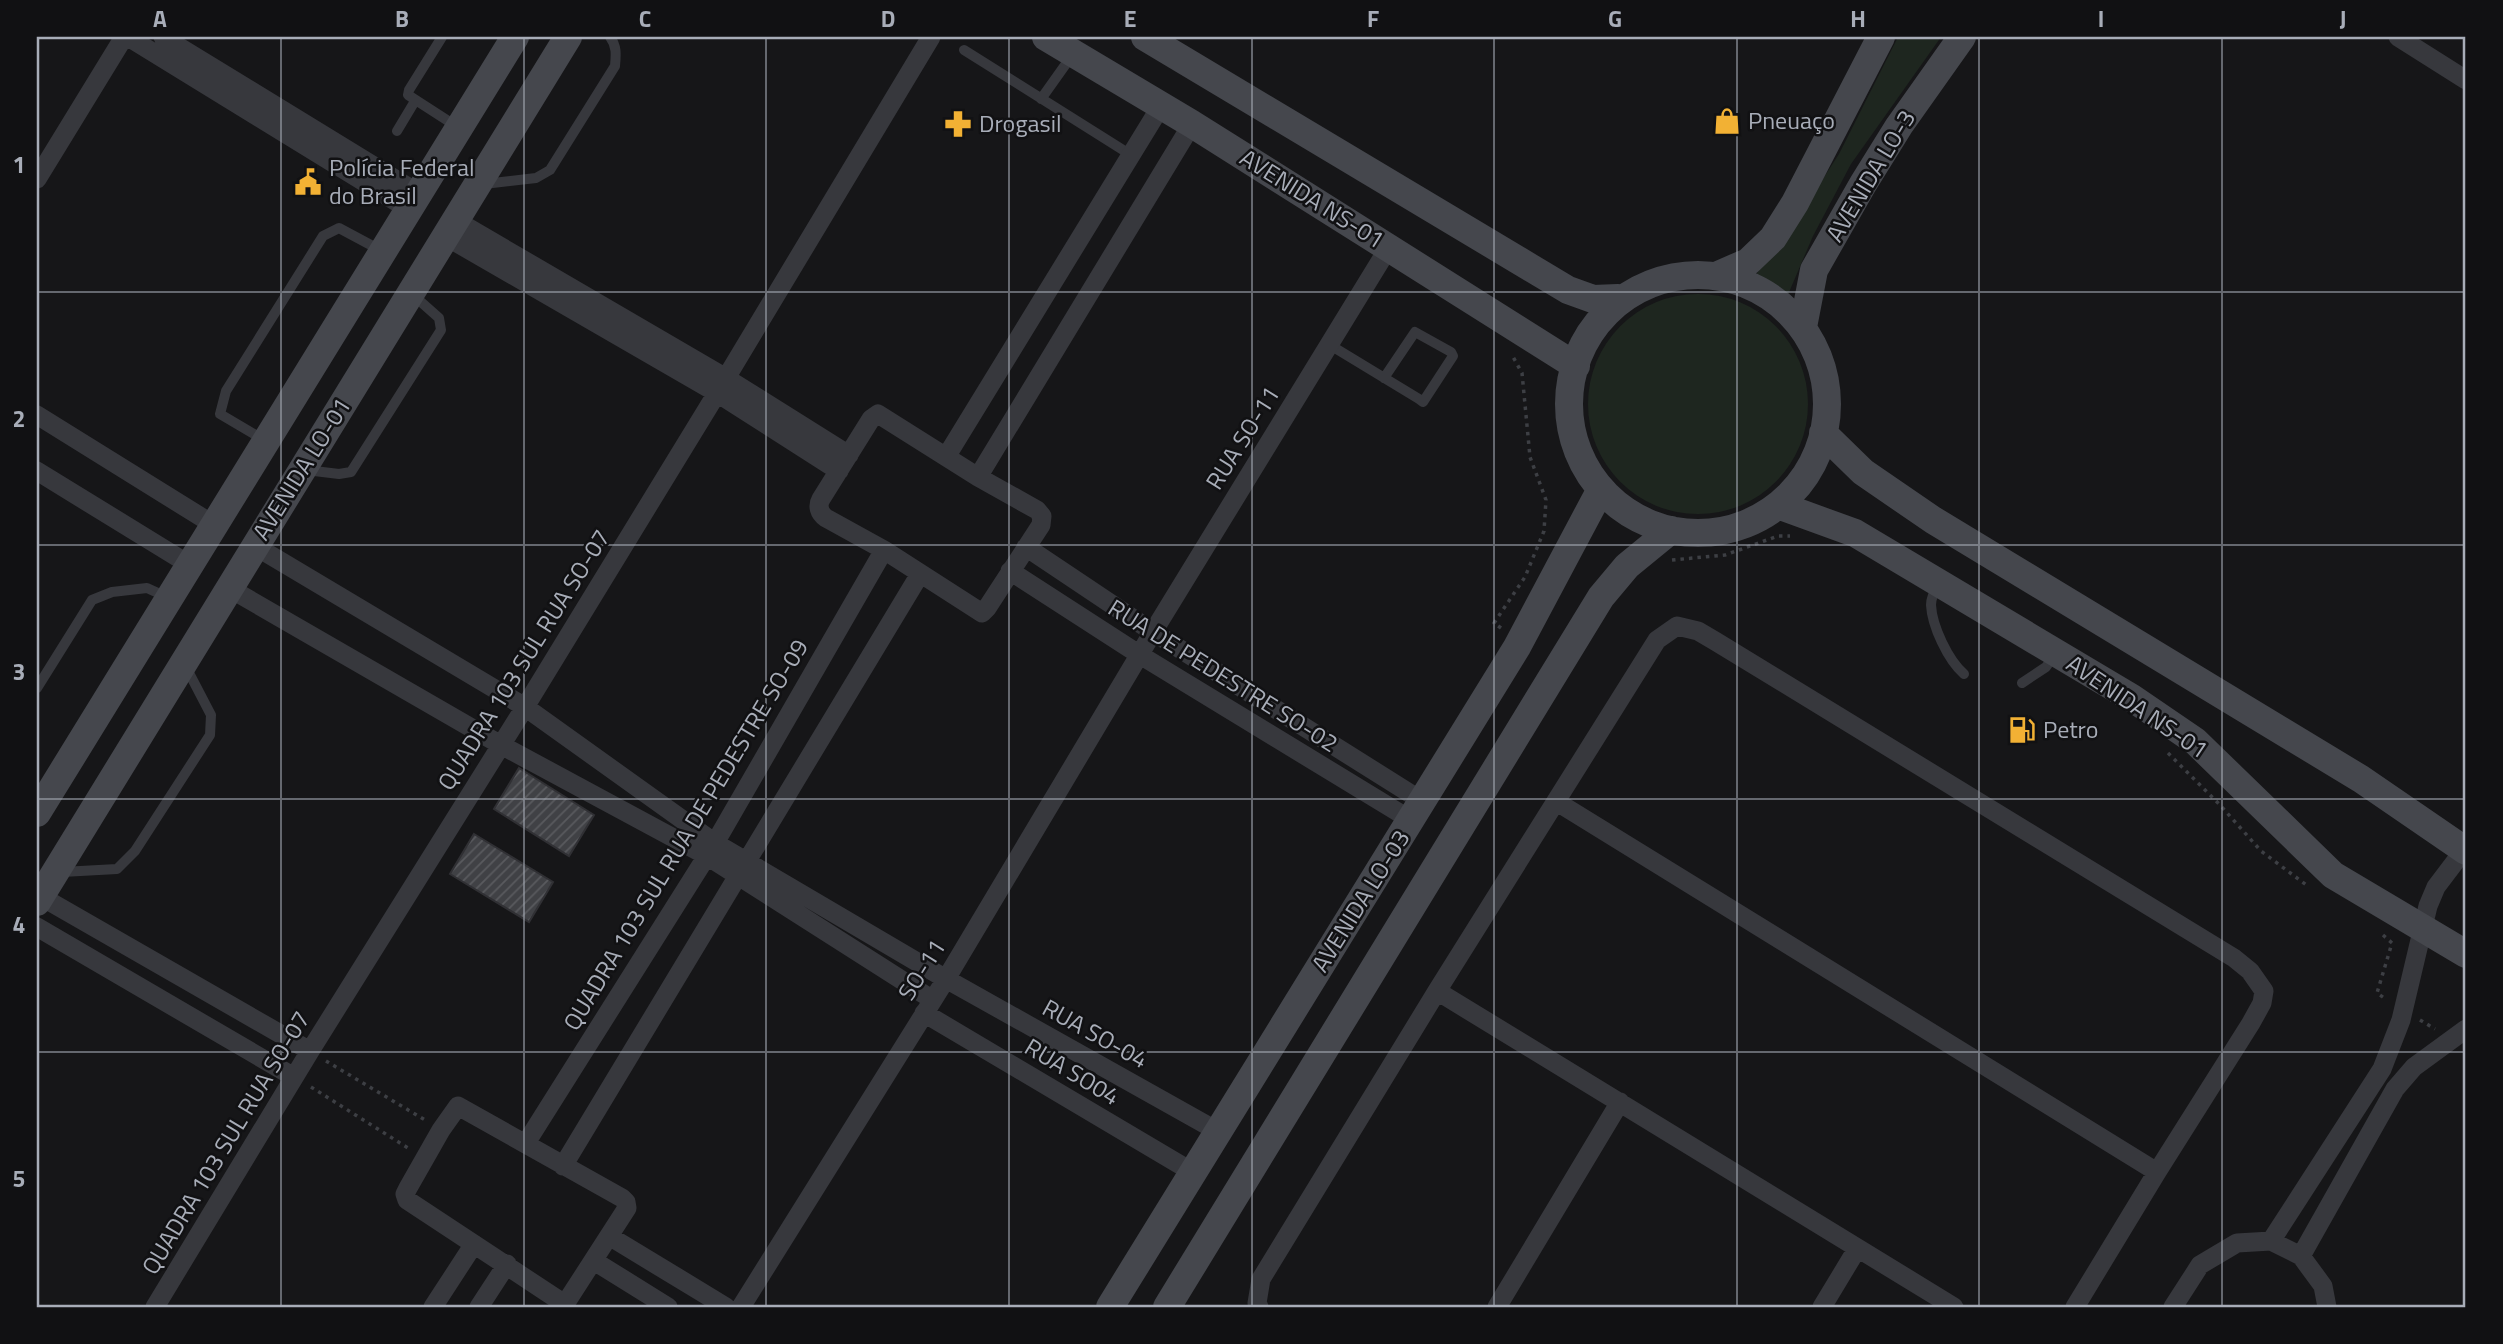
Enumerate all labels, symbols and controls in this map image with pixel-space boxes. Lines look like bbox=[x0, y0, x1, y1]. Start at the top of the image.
text: A bbox=[153, 1, 167, 36]
text: B bbox=[395, 1, 409, 36]
text: C bbox=[639, 1, 651, 36]
text: D bbox=[881, 1, 895, 36]
text: E bbox=[1124, 1, 1136, 36]
text: F bbox=[1367, 1, 1379, 36]
text: G bbox=[1608, 1, 1622, 36]
text: H bbox=[1850, 1, 1866, 36]
text: I bbox=[2098, 1, 2104, 36]
text: J bbox=[2340, 1, 2346, 36]
place label: Pneuaço bbox=[1748, 102, 1835, 138]
street label: AVENIDA LO-3 bbox=[1816, 103, 1924, 248]
place label: Drogasil bbox=[979, 105, 1062, 141]
shop icon: Pneuaço bbox=[1712, 106, 1742, 136]
pharmacy icon: Drogasil bbox=[943, 109, 973, 139]
street label: AVENIDA NS-01 bbox=[1233, 139, 1392, 257]
text: 1 bbox=[13, 147, 25, 182]
place label: Polícia Federal do Brasil bbox=[329, 149, 475, 213]
public building icon: Polícia Federal do Brasil bbox=[293, 167, 323, 197]
street label: RUA SO-11 bbox=[1196, 379, 1288, 496]
street label: AVENIDA LO-01 bbox=[243, 390, 359, 547]
text: 2 bbox=[13, 401, 25, 436]
street label: QUADRA 103 SUL RUA SO-07 bbox=[428, 522, 618, 797]
street label: RUA DE PEDESTRE SO-02 bbox=[1102, 590, 1345, 761]
street label: QUADRA 103 SUL RUA DE PEDESTRE SO-09 bbox=[554, 632, 817, 1037]
street label: AVENIDA NS-01 bbox=[2059, 645, 2216, 767]
text: 3 bbox=[13, 654, 25, 689]
place label: Petro bbox=[2043, 711, 2098, 747]
fuel station icon: Petro bbox=[2007, 715, 2037, 745]
street label: AVENIDA LO-03 bbox=[1302, 822, 1418, 979]
text: 4 bbox=[13, 907, 25, 942]
street label: SO-11 bbox=[888, 932, 954, 1007]
street label: RUA SO-04 bbox=[1036, 989, 1155, 1077]
street label: QUADRA 103 SUL RUA SO-07 bbox=[132, 1004, 318, 1281]
street label: RUA SO04 bbox=[1018, 1029, 1127, 1114]
text: 5 bbox=[13, 1161, 25, 1196]

